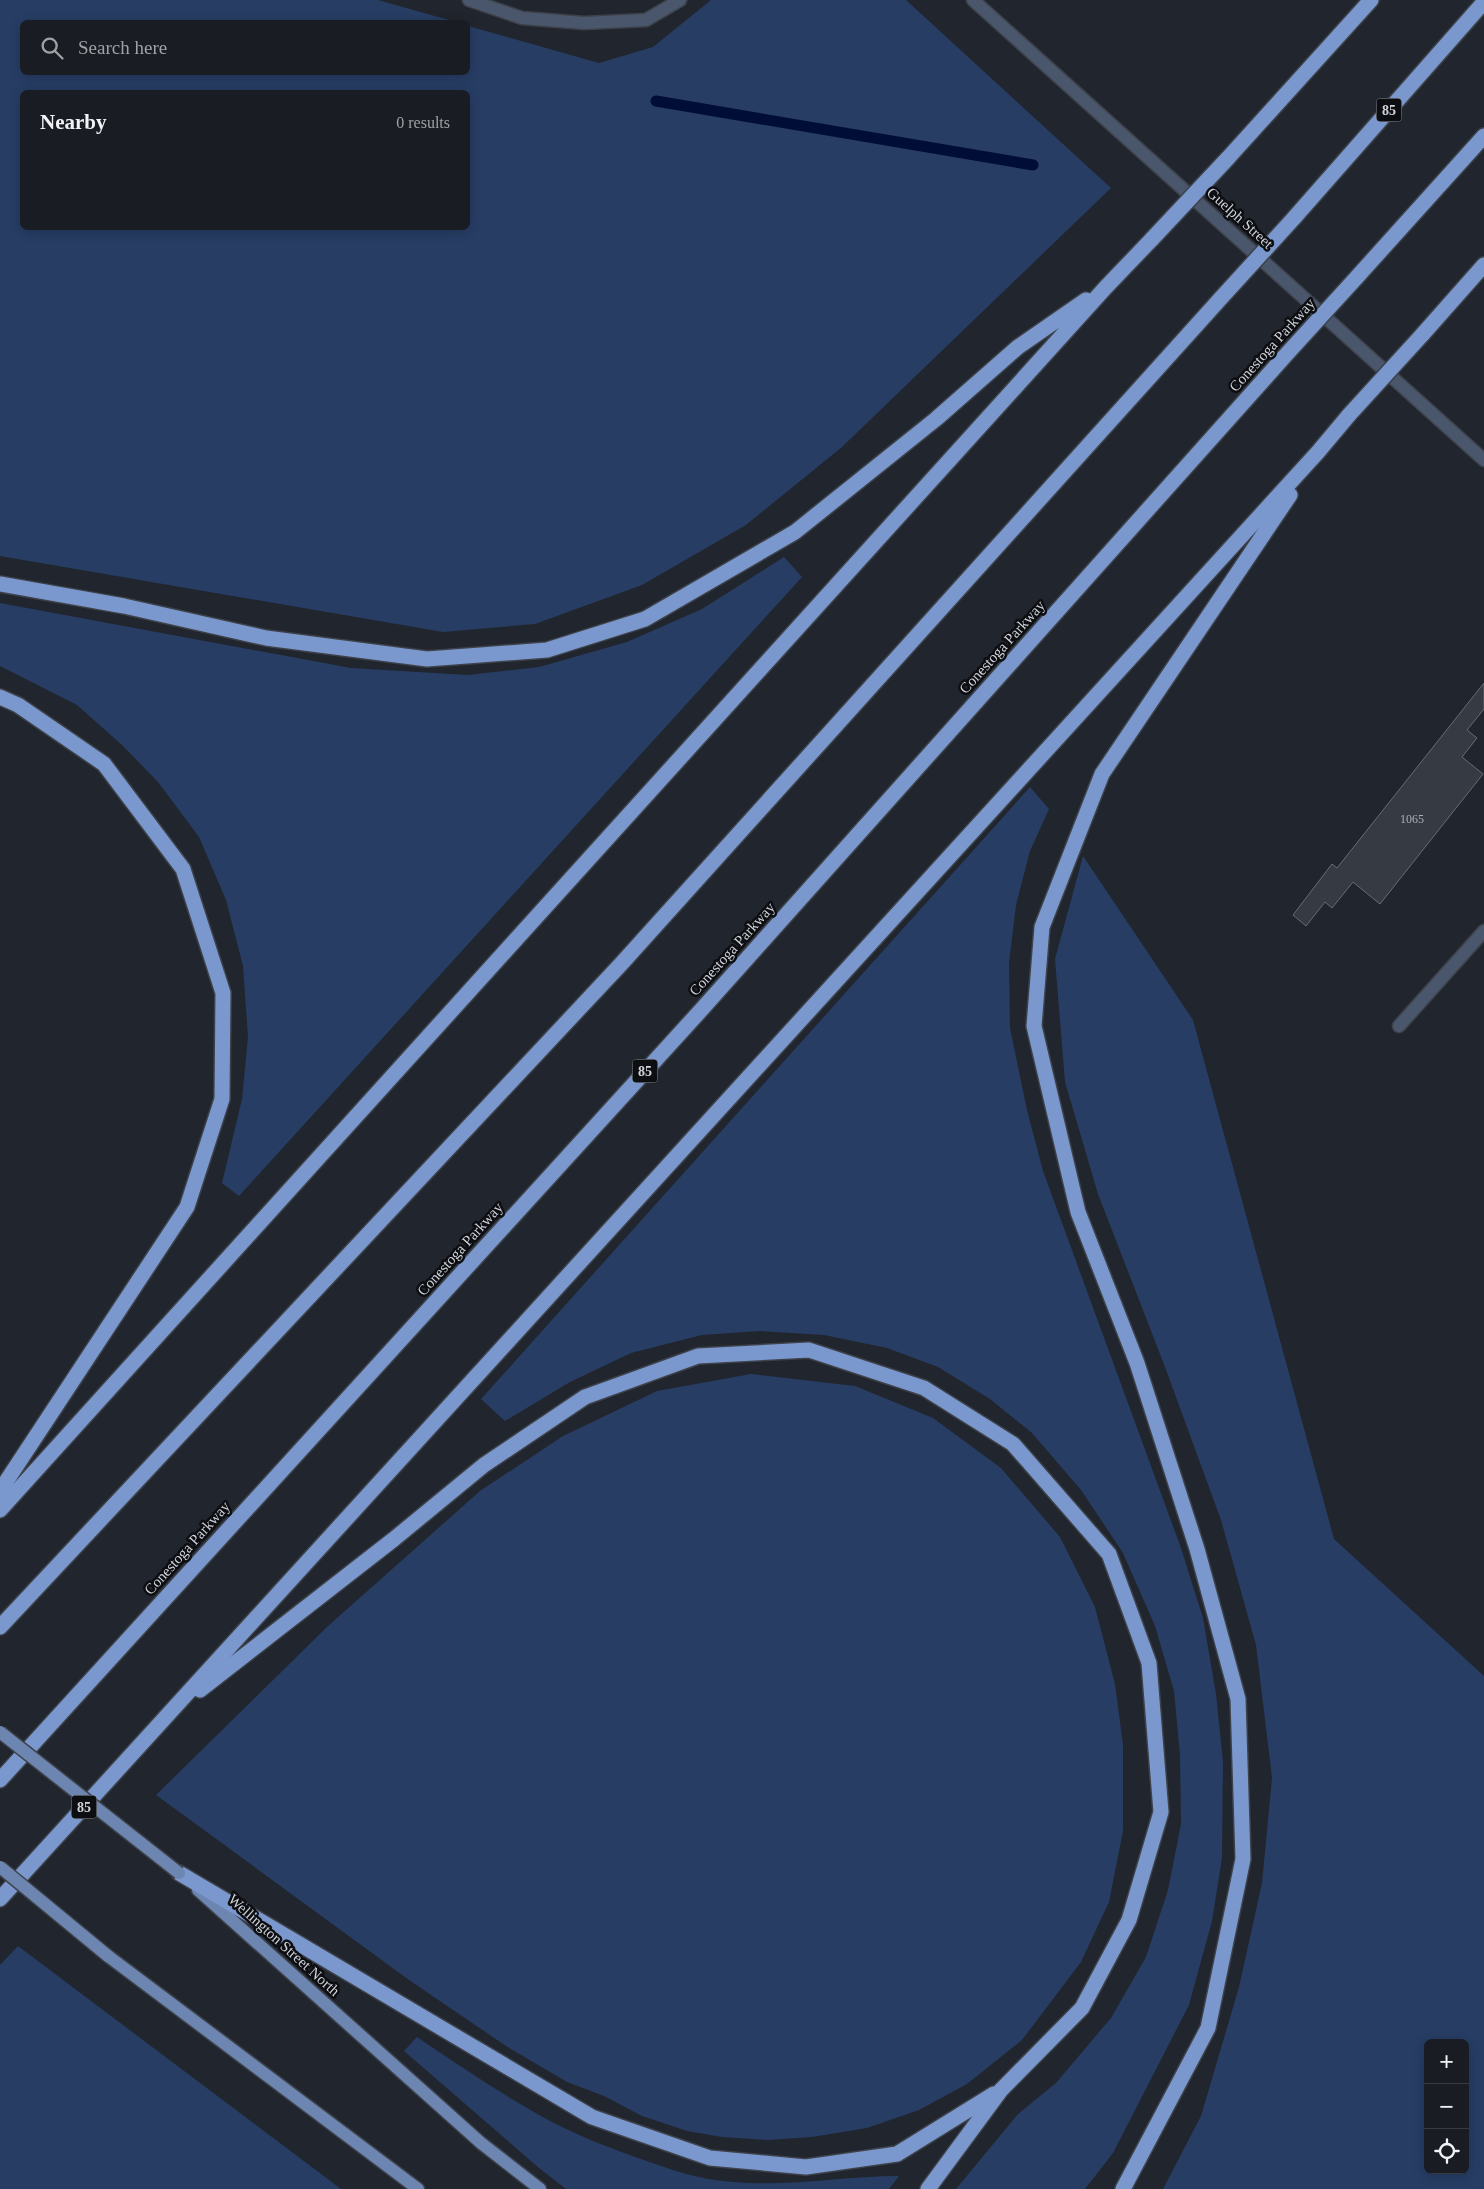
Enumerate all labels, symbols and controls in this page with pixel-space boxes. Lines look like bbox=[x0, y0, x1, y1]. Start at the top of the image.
search box bbox=[20, 20, 470, 75]
icon: search bbox=[38, 34, 66, 62]
text: Search here bbox=[78, 37, 167, 58]
road number: 85 bbox=[1376, 98, 1402, 122]
text: Nearby bbox=[40, 110, 107, 134]
text: 0 results bbox=[396, 114, 450, 131]
street label: Guelph Street bbox=[1204, 184, 1277, 252]
street label: Conestoga Parkway bbox=[1226, 295, 1318, 395]
street label: Conestoga Parkway bbox=[956, 597, 1048, 697]
house number: 1065 bbox=[1400, 812, 1424, 826]
street label: Conestoga Parkway bbox=[686, 899, 778, 999]
road number: 85 bbox=[632, 1060, 658, 1082]
street label: Conestoga Parkway bbox=[414, 1199, 506, 1299]
street label: Conestoga Parkway bbox=[141, 1498, 233, 1598]
road number: 85 bbox=[72, 1795, 96, 1818]
street label: Wellington Street North bbox=[225, 1891, 343, 1999]
map controls bbox=[1424, 2039, 1469, 2174]
button: + bbox=[1424, 2039, 1469, 2084]
button: − bbox=[1424, 2084, 1469, 2129]
button: locate bbox=[1424, 2129, 1469, 2174]

